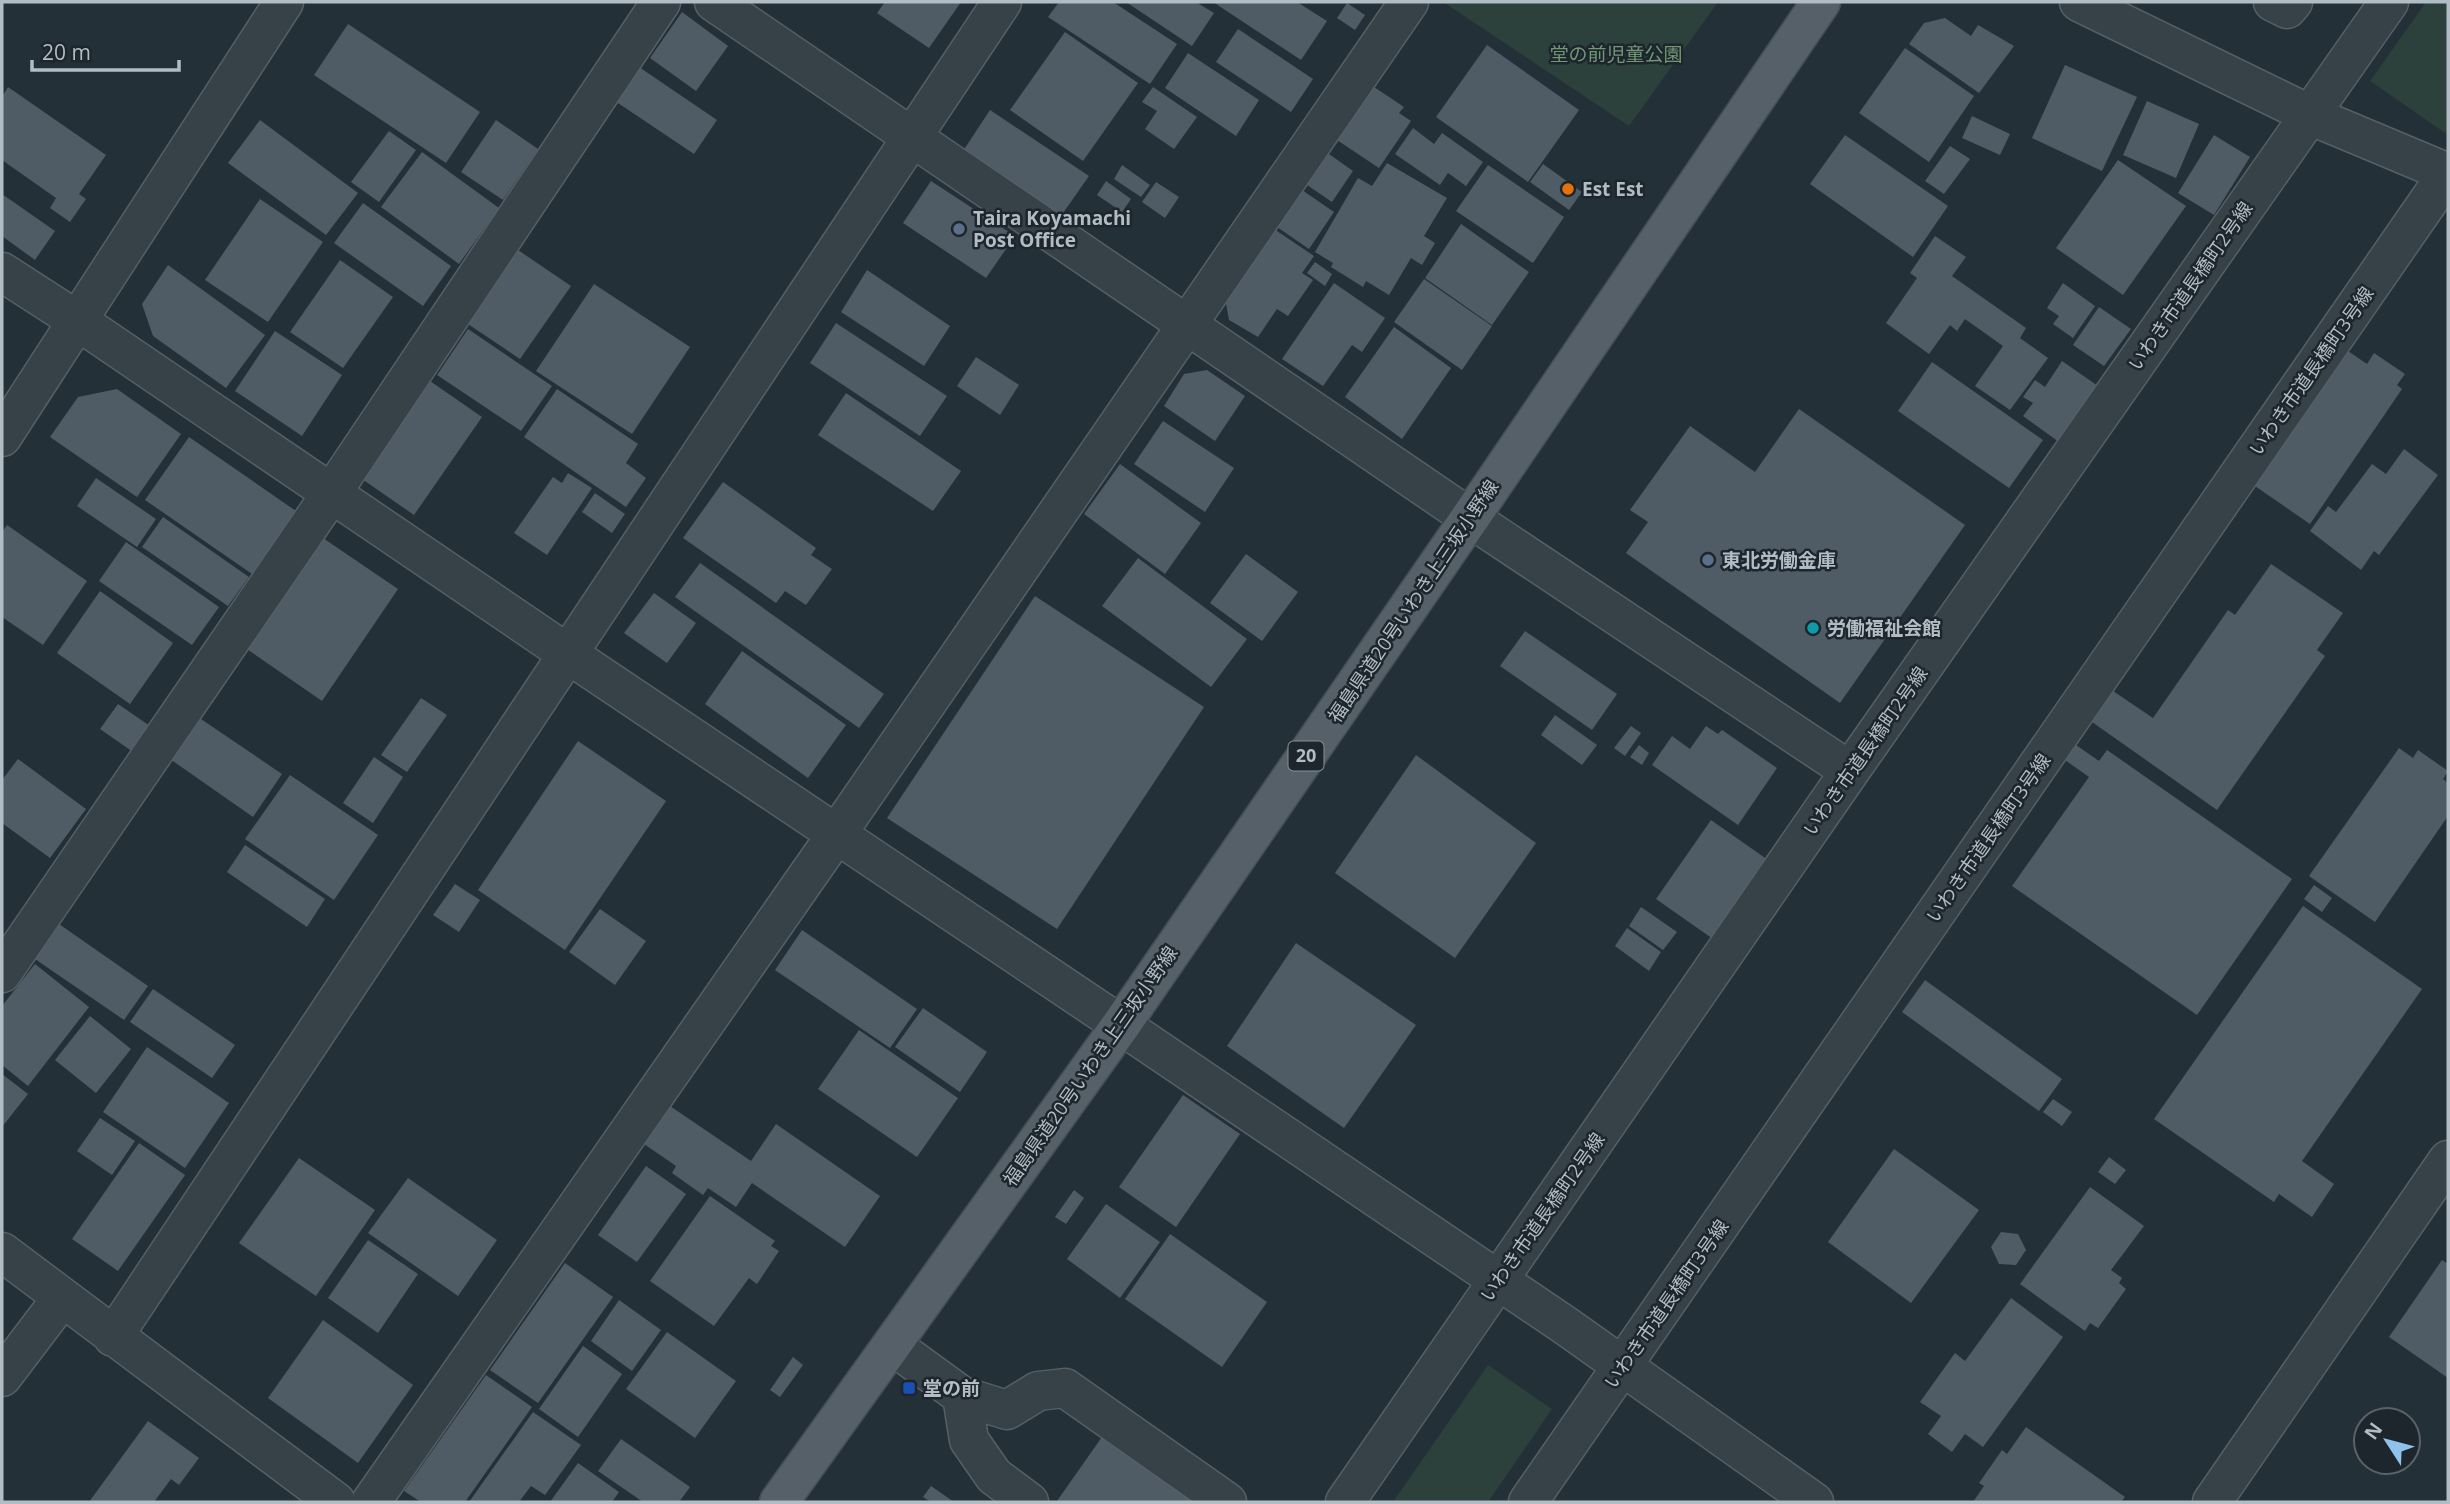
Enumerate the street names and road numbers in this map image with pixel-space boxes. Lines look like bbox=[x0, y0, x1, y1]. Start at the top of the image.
street label: いわき市道長橋町2号線 bbox=[2122, 196, 2258, 376]
street label: いわき市道長橋町3号線 bbox=[2243, 281, 2379, 461]
street label: 福島県道20号いわき上三坂小野線 bbox=[1322, 474, 1504, 728]
street label: いわき市道長橋町2号線 bbox=[1797, 661, 1933, 841]
road number: 20 bbox=[1288, 742, 1324, 770]
street label: いわき市道長橋町3号線 bbox=[1920, 748, 2056, 928]
street label: 福島県道20号いわき上三坂小野線 bbox=[997, 941, 1183, 1191]
street label: いわき市道長橋町2号線 bbox=[1474, 1127, 1610, 1307]
street label: いわき市道長橋町3号線 bbox=[1598, 1214, 1734, 1394]

